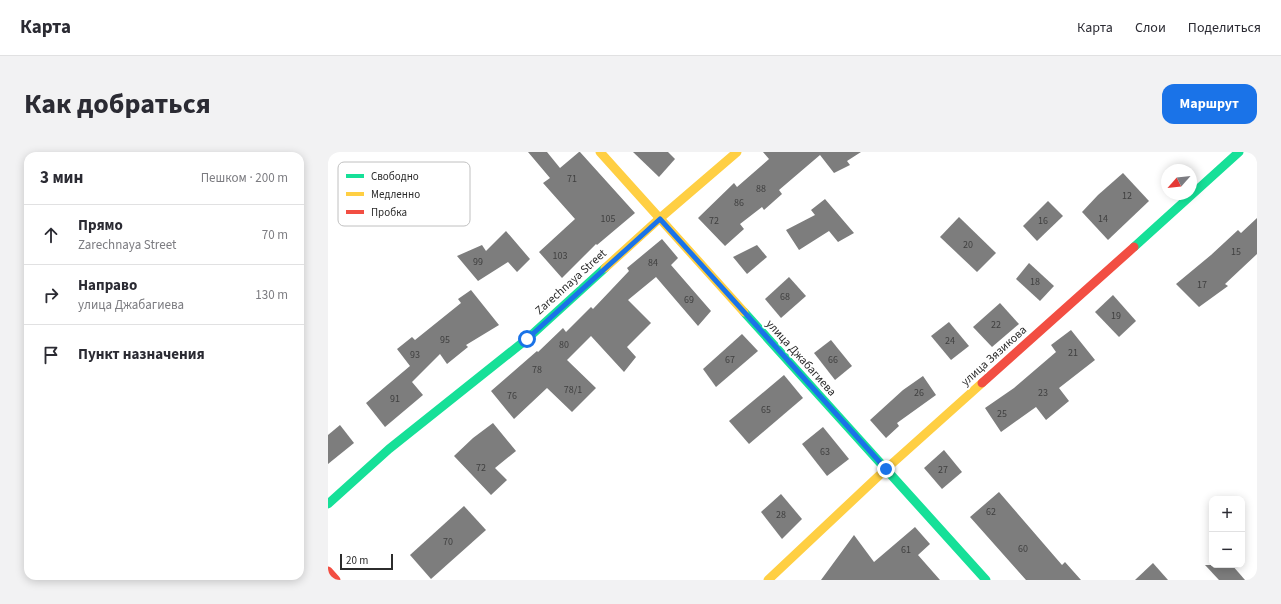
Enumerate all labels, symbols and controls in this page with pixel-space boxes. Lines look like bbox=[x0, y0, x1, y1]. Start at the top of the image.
text: Карта bbox=[20, 14, 71, 41]
text: Карта bbox=[1077, 18, 1113, 38]
text: Слои bbox=[1135, 18, 1166, 38]
text: Поделиться bbox=[1188, 18, 1261, 38]
text: Как добраться bbox=[24, 84, 211, 124]
button: Маршрут bbox=[1162, 84, 1257, 124]
legend bbox=[338, 162, 470, 226]
north arrow bbox=[1161, 164, 1197, 200]
text: 3 мин bbox=[40, 166, 83, 190]
text: Пешком · 200 m bbox=[201, 169, 288, 187]
text: Свободно bbox=[371, 169, 419, 184]
house number: 71 bbox=[567, 172, 577, 186]
house number: 88 bbox=[756, 182, 766, 196]
text: Медленно bbox=[371, 187, 420, 202]
house number: 12 bbox=[1122, 189, 1132, 203]
house number: 86 bbox=[734, 196, 744, 210]
text: Пробка bbox=[371, 205, 407, 220]
house number: 105 bbox=[601, 212, 615, 226]
house number: 14 bbox=[1098, 212, 1108, 226]
house number: 72 bbox=[709, 214, 719, 228]
house number: 16 bbox=[1038, 214, 1048, 228]
text: Прямо bbox=[78, 215, 123, 236]
icon: ahead bbox=[40, 224, 62, 246]
text: 70 m bbox=[262, 226, 288, 244]
text: Zarechnaya Street bbox=[78, 236, 176, 254]
house number: 20 bbox=[963, 238, 973, 252]
street label: Zarechnaya Street bbox=[532, 245, 610, 319]
house number: 15 bbox=[1231, 245, 1241, 259]
house number: 103 bbox=[553, 249, 567, 263]
house number: 99 bbox=[473, 255, 483, 269]
house number: 84 bbox=[648, 256, 658, 270]
text: Направо bbox=[78, 275, 137, 296]
house number: 18 bbox=[1030, 275, 1040, 289]
house number: 17 bbox=[1197, 278, 1207, 292]
icon: right bbox=[40, 284, 62, 306]
text: 130 m bbox=[255, 286, 288, 304]
house number: 68 bbox=[780, 290, 790, 304]
house number: 69 bbox=[684, 293, 694, 307]
text: улица Джабагиева bbox=[78, 296, 184, 314]
house number: 19 bbox=[1111, 309, 1121, 323]
street label: улица Джабагиева bbox=[762, 316, 840, 400]
house number: 22 bbox=[991, 318, 1001, 332]
street label: улица Зязикова bbox=[957, 322, 1031, 390]
route start bbox=[518, 330, 536, 348]
house number: 95 bbox=[440, 333, 450, 347]
house number: 24 bbox=[945, 334, 955, 348]
house number: 80 bbox=[559, 338, 569, 352]
icon: arrive bbox=[40, 344, 62, 366]
text: Пункт назначения bbox=[78, 344, 205, 365]
house number: 21 bbox=[1068, 346, 1078, 360]
house number: 93 bbox=[410, 348, 420, 362]
house number: 67 bbox=[725, 353, 735, 367]
house number: 66 bbox=[828, 353, 838, 367]
house number: 78 bbox=[532, 363, 542, 377]
house number: 78/1 bbox=[564, 383, 582, 397]
house number: 26 bbox=[914, 386, 924, 400]
house number: 23 bbox=[1038, 386, 1048, 400]
house number: 76 bbox=[507, 389, 517, 403]
house number: 91 bbox=[390, 392, 400, 406]
house number: 65 bbox=[761, 403, 771, 417]
house number: 25 bbox=[997, 407, 1007, 421]
house number: 63 bbox=[820, 445, 830, 459]
route end bbox=[877, 460, 895, 478]
house number: 72 bbox=[476, 461, 486, 475]
house number: 27 bbox=[938, 463, 948, 477]
map controls bbox=[1209, 496, 1245, 568]
button: + bbox=[1209, 496, 1245, 532]
house number: 62 bbox=[986, 505, 996, 519]
house number: 28 bbox=[776, 508, 786, 522]
button: − bbox=[1209, 532, 1245, 568]
house number: 70 bbox=[443, 535, 453, 549]
house number: 60 bbox=[1018, 542, 1028, 556]
house number: 61 bbox=[901, 543, 911, 557]
scale bar bbox=[340, 552, 393, 571]
text: 20 m bbox=[346, 553, 368, 568]

